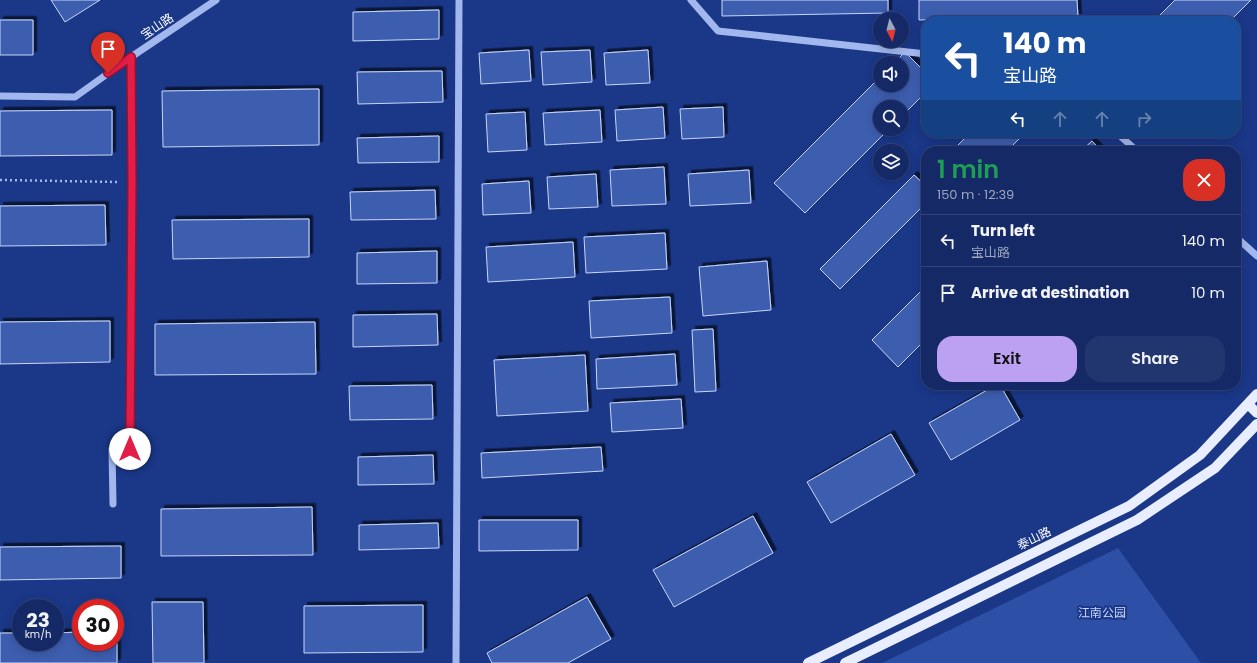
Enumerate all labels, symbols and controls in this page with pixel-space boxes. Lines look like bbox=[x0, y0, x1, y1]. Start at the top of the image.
street label: 宝山路 bbox=[137, 9, 177, 43]
north arrow bbox=[873, 12, 909, 48]
map controls bbox=[873, 12, 909, 180]
text: 140 m bbox=[1003, 24, 1086, 63]
pin bbox=[91, 32, 125, 73]
icon: left bbox=[937, 32, 989, 84]
icon: arrive bbox=[97, 38, 119, 60]
button: sound bbox=[873, 56, 909, 92]
text: 宝山路 bbox=[1003, 63, 1057, 88]
button: search bbox=[873, 100, 909, 136]
icon: left bbox=[1007, 108, 1029, 130]
icon: ahead bbox=[1049, 108, 1071, 130]
icon: ahead bbox=[1091, 108, 1113, 130]
icon: right bbox=[1133, 108, 1155, 130]
button: layers bbox=[873, 144, 909, 180]
text: 1 min bbox=[937, 153, 999, 186]
button: close bbox=[1183, 159, 1225, 201]
text: 150 m · 12:39 bbox=[937, 185, 1014, 204]
text: Turn left bbox=[971, 220, 1035, 241]
icon: left bbox=[937, 230, 959, 252]
text: 140 m bbox=[1182, 230, 1225, 251]
text: 宝山路 bbox=[971, 243, 1010, 262]
icon: arrive bbox=[937, 282, 959, 304]
text: Arrive at destination bbox=[971, 282, 1129, 303]
text: 10 m bbox=[1191, 282, 1225, 303]
button: Exit bbox=[937, 336, 1077, 382]
button: Share bbox=[1085, 336, 1225, 382]
position arrow bbox=[109, 428, 151, 470]
street label: 泰山路 bbox=[1014, 522, 1054, 554]
speed limit sign: 30 bbox=[72, 599, 124, 651]
park label: 江南公园 bbox=[1078, 604, 1126, 621]
text: 23 bbox=[26, 606, 50, 634]
text: km/h bbox=[25, 627, 51, 642]

